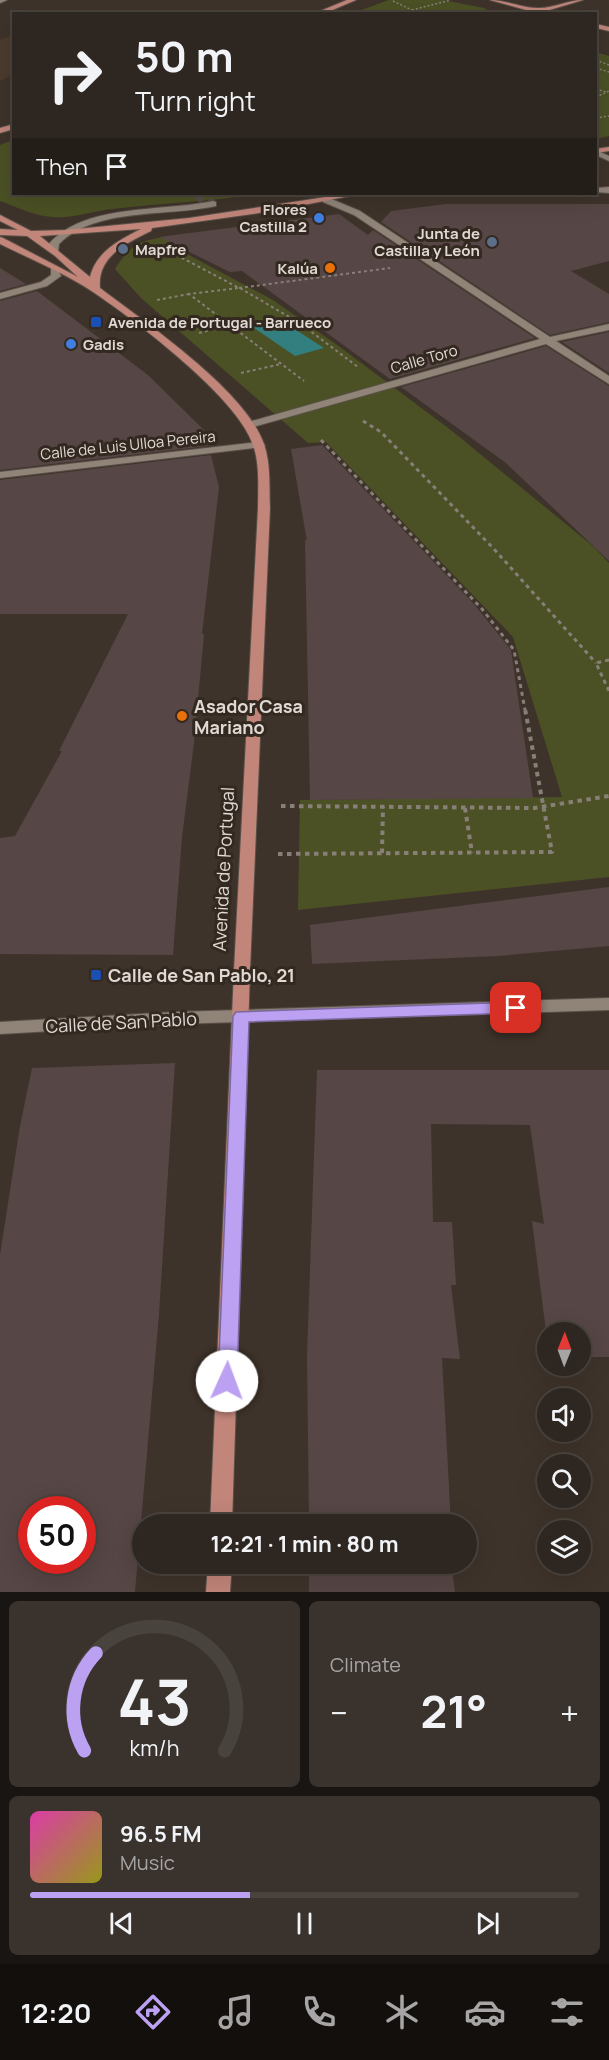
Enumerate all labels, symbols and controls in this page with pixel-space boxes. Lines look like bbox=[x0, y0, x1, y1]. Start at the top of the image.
text: 50 m bbox=[135, 27, 233, 85]
icon: right bbox=[36, 36, 114, 114]
text: Turn right bbox=[135, 82, 256, 119]
icon: arrive bbox=[100, 150, 133, 183]
text: Then bbox=[36, 152, 88, 182]
place label: Flores Castilla 2 bbox=[239, 199, 307, 237]
marker: Flores Castilla 2 bbox=[312, 211, 326, 225]
place label: Junta de Castilla y León bbox=[374, 223, 480, 261]
marker: Junta de Castilla y León bbox=[485, 235, 499, 249]
place label: Mapfre bbox=[135, 239, 186, 260]
marker: Mapfre bbox=[116, 242, 130, 256]
place label: Kalúa bbox=[277, 258, 318, 279]
marker: Kalúa bbox=[323, 261, 337, 275]
place label: Avenida de Portugal - Barrueco bbox=[108, 312, 331, 333]
marker: Avenida de Portugal - Barrueco bbox=[89, 315, 103, 329]
place label: Gadis bbox=[83, 334, 124, 355]
marker: Gadis bbox=[64, 337, 78, 351]
street label: Calle Toro bbox=[388, 339, 460, 379]
street label: Calle de Luis Ulloa Pereira bbox=[39, 425, 217, 465]
place label: Asador Casa Mariano bbox=[194, 694, 303, 739]
marker: Asador Casa Mariano bbox=[175, 709, 189, 723]
street label: Avenida de Portugal bbox=[207, 786, 239, 952]
place label: Calle de San Pablo, 21 bbox=[108, 963, 295, 987]
marker: Calle de San Pablo, 21 bbox=[89, 968, 103, 982]
pin bbox=[490, 982, 541, 1033]
icon: arrive bbox=[499, 991, 532, 1024]
street label: Calle de San Pablo bbox=[45, 1006, 197, 1038]
north arrow bbox=[537, 1322, 591, 1376]
map controls bbox=[537, 1322, 591, 1574]
position arrow bbox=[195, 1349, 259, 1413]
button: sound bbox=[537, 1388, 591, 1442]
button: search bbox=[537, 1454, 591, 1508]
speed limit sign: 50 bbox=[18, 1496, 96, 1574]
button: layers bbox=[537, 1520, 591, 1574]
text: 12:21 · 1 min · 80 m bbox=[210, 1529, 399, 1559]
text: Climate bbox=[330, 1651, 401, 1678]
text: 43 bbox=[117, 1658, 192, 1744]
text: 21° bbox=[421, 1680, 487, 1742]
text: − bbox=[330, 1690, 348, 1735]
text: + bbox=[560, 1690, 579, 1735]
text: km/h bbox=[130, 1733, 179, 1762]
text: 96.5 FM bbox=[120, 1819, 202, 1849]
text: Music bbox=[120, 1849, 175, 1876]
icon: previous bbox=[105, 1907, 138, 1940]
icon: pause bbox=[288, 1907, 321, 1940]
icon: next bbox=[471, 1907, 504, 1940]
icon: directions bbox=[132, 1991, 174, 2033]
icon: music bbox=[215, 1991, 257, 2033]
icon: phone bbox=[298, 1991, 340, 2033]
icon: climate bbox=[381, 1991, 423, 2033]
icon: car bbox=[464, 1991, 506, 2033]
icon: filters bbox=[546, 1991, 588, 2033]
text: 12:20 bbox=[20, 1994, 91, 2031]

